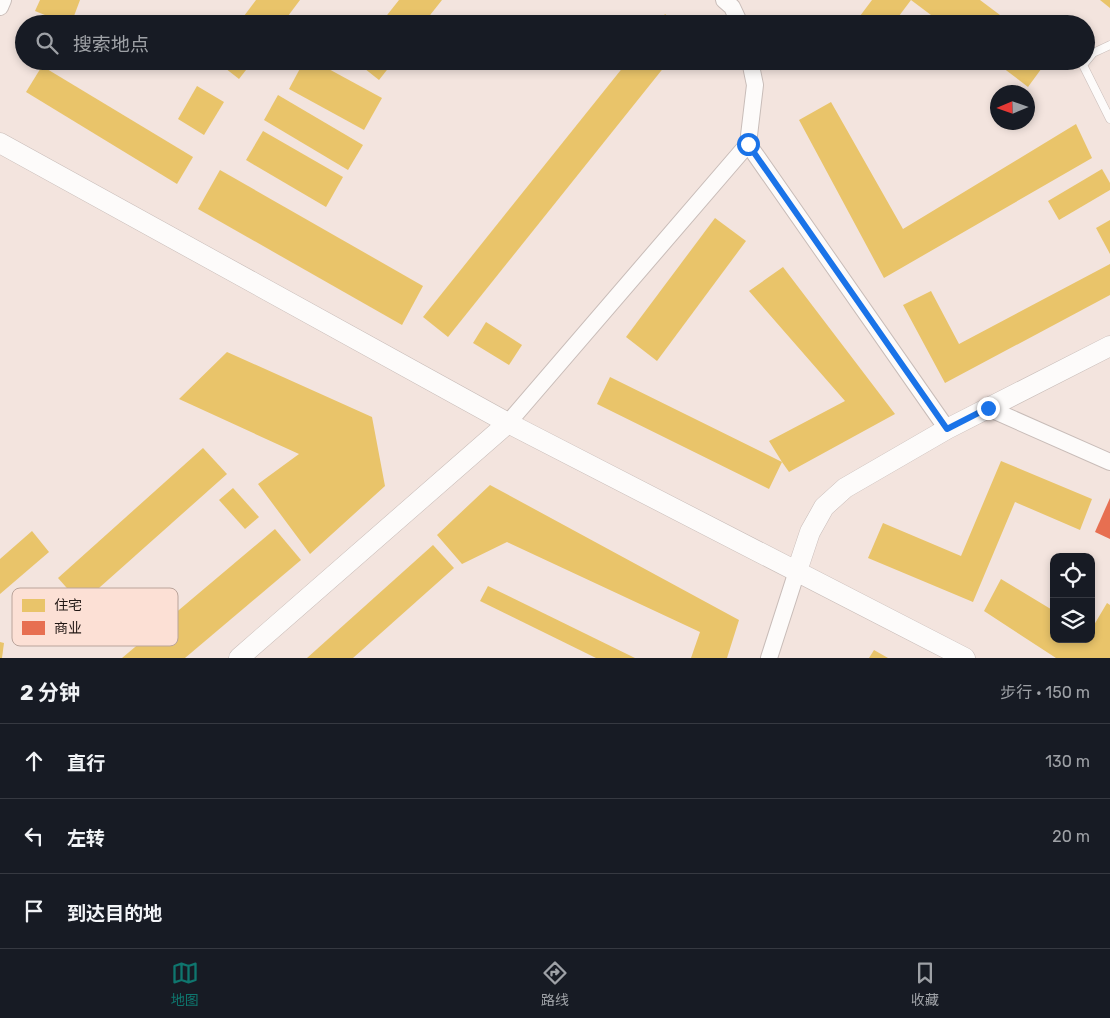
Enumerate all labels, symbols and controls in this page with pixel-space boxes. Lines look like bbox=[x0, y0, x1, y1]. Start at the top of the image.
search box bbox=[15, 15, 1095, 70]
icon: search bbox=[33, 29, 61, 57]
text: 搜索地点 bbox=[73, 33, 149, 56]
north arrow bbox=[990, 85, 1035, 130]
route start bbox=[737, 133, 760, 156]
route end bbox=[977, 397, 1000, 420]
map controls bbox=[1050, 553, 1095, 643]
button: locate bbox=[1050, 553, 1095, 598]
legend bbox=[12, 588, 178, 646]
text: 住宅 bbox=[54, 597, 82, 614]
button: layers bbox=[1050, 598, 1095, 643]
text: 商业 bbox=[54, 620, 82, 637]
text: 2 分钟 bbox=[20, 680, 80, 705]
text: 步行 · 150 m bbox=[1000, 683, 1090, 702]
icon: ahead bbox=[20, 747, 48, 775]
text: 直行 bbox=[67, 752, 105, 775]
text: 130 m bbox=[1045, 752, 1090, 771]
icon: left bbox=[20, 822, 48, 850]
text: 左转 bbox=[67, 827, 105, 850]
text: 20 m bbox=[1052, 827, 1090, 846]
icon: arrive bbox=[20, 897, 48, 925]
text: 到达目的地 bbox=[67, 902, 162, 925]
tab: 地图 bbox=[171, 959, 199, 1009]
tab: 路线 bbox=[541, 959, 569, 1009]
tab: 收藏 bbox=[911, 959, 939, 1009]

